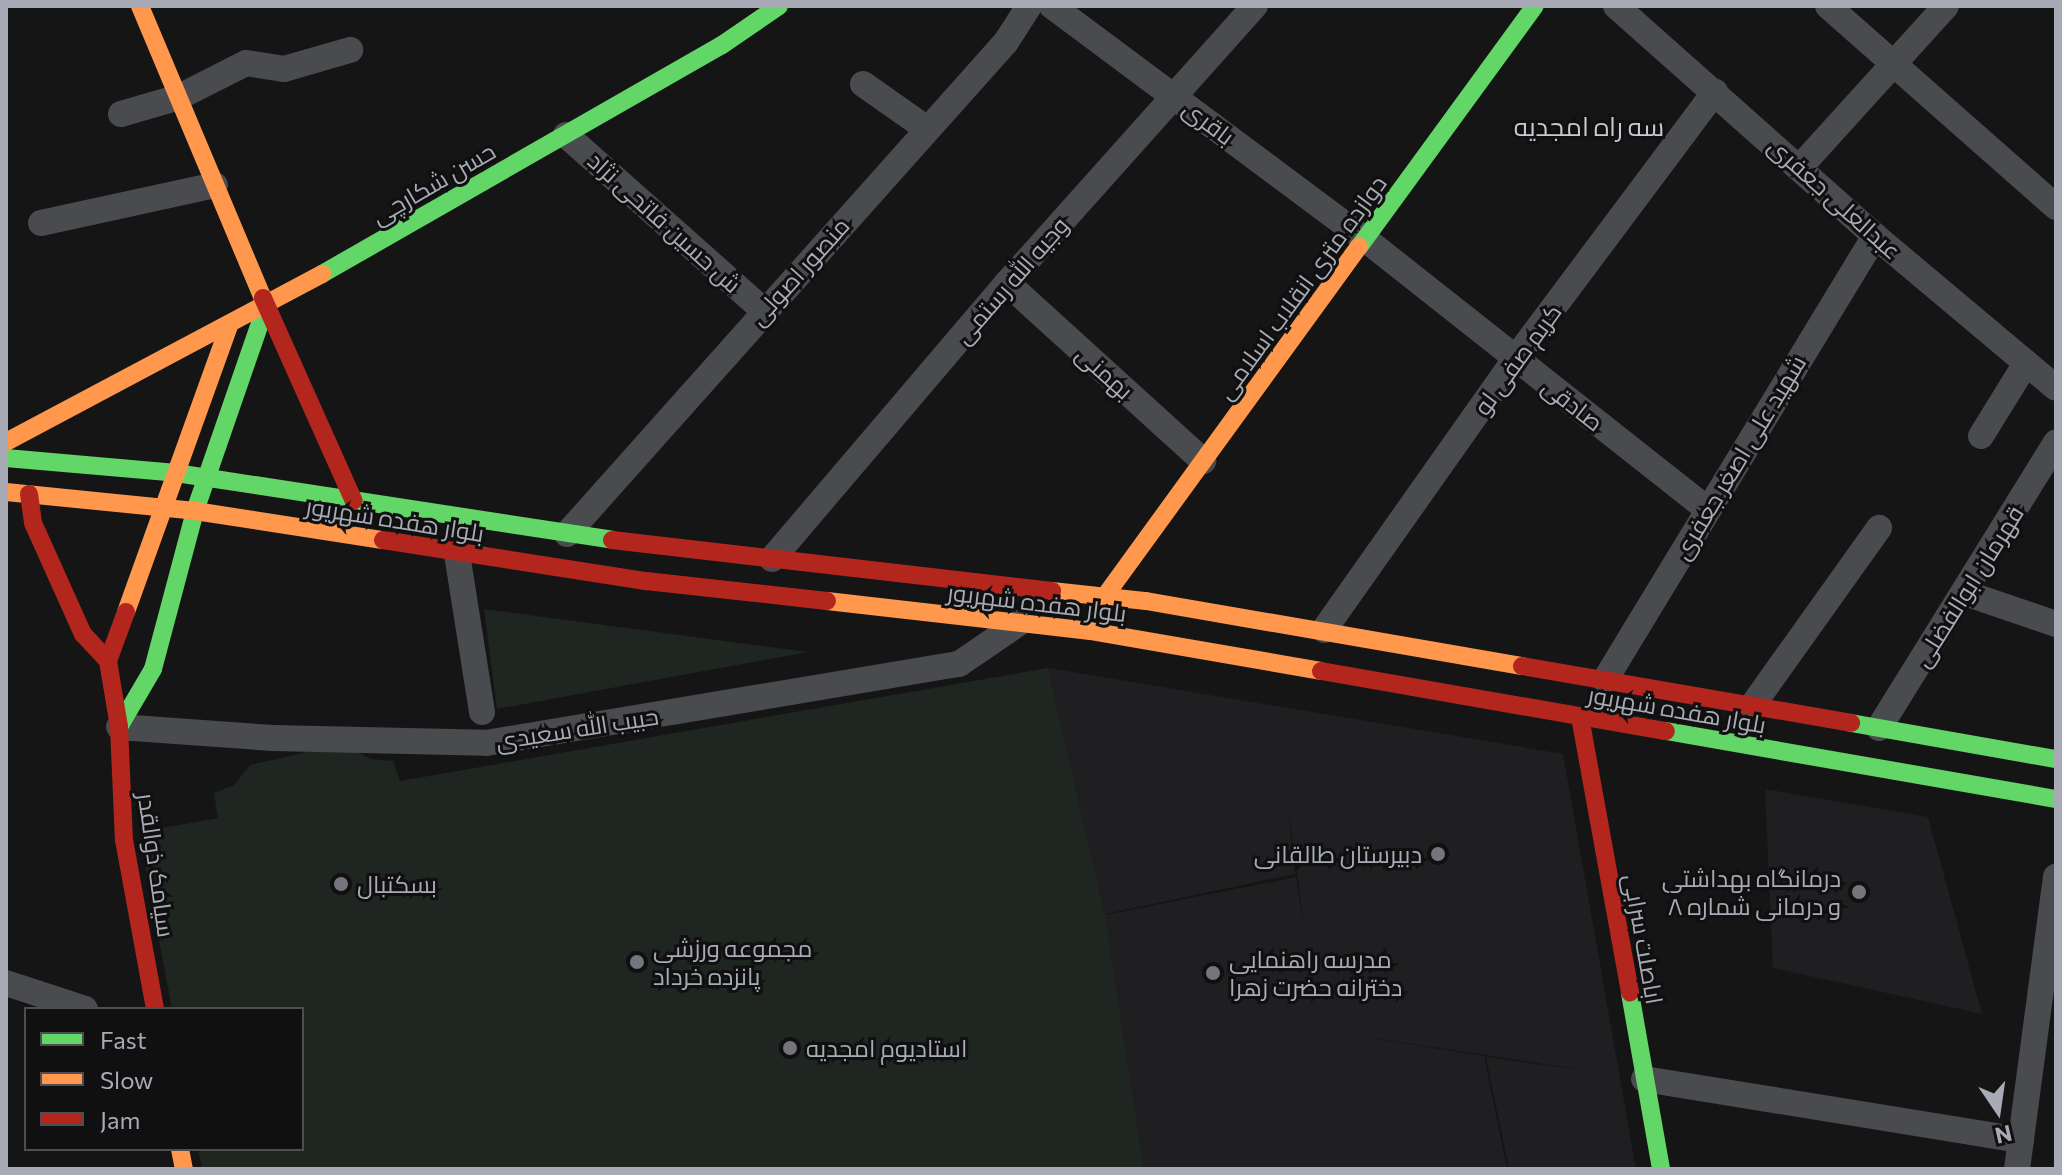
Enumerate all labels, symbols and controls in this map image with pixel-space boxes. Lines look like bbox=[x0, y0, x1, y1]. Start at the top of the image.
street label: باقری bbox=[1178, 93, 1240, 151]
district label: سه راه امجدیه bbox=[1514, 110, 1664, 142]
street label: عبدالعلی جعفری bbox=[1763, 131, 1907, 265]
street label: حسن شکارچی bbox=[366, 136, 500, 230]
street label: ش حسین فاتحی نژاد bbox=[583, 146, 747, 298]
street label: دوازده متری انقلاب اسلامی bbox=[1210, 169, 1392, 405]
street label: منصور اصولی bbox=[743, 211, 855, 331]
street label: وجیه الله رستمی bbox=[948, 211, 1074, 349]
street label: کریم صفی لو bbox=[1467, 298, 1567, 420]
street label: بهمنی bbox=[1071, 339, 1139, 405]
street label: شهید علی اصغر جعفری bbox=[1667, 350, 1811, 564]
street label: صادقی bbox=[1537, 371, 1609, 437]
street label: بلوار هفده شهریور bbox=[304, 491, 486, 547]
street label: قهرمان ابوالفضلی bbox=[1907, 500, 2029, 672]
street label: بلوار هفده شهریور bbox=[946, 577, 1128, 627]
street label: بلوار هفده شهریور bbox=[1586, 679, 1768, 739]
street label: حبیب الله سعیدی bbox=[494, 701, 660, 755]
street label: سیامک ذوالقدر bbox=[133, 791, 181, 939]
place label: دبیرستان طالقانی bbox=[1254, 840, 1422, 868]
marker: دبیرستان طالقانی bbox=[1429, 845, 1447, 863]
place label: درمانگاه بهداشتی و درمانی شماره ۸ bbox=[1662, 864, 1841, 920]
place label: بسکتبال bbox=[357, 870, 437, 898]
street label: اباصلت سرابی bbox=[1618, 872, 1670, 1006]
marker: بسکتبال bbox=[332, 875, 350, 893]
marker: درمانگاه بهداشتی و درمانی شماره ۸ bbox=[1848, 881, 1870, 903]
place label: مجموعه ورزشی پانزده خرداد bbox=[653, 934, 812, 990]
place label: مدرسه راهنمایی دخترانه حضرت زهرا bbox=[1229, 945, 1402, 1001]
marker: مجموعه ورزشی پانزده خرداد bbox=[628, 953, 646, 971]
marker: مدرسه راهنمایی دخترانه حضرت زهرا bbox=[1204, 964, 1222, 982]
legend bbox=[24, 1007, 304, 1151]
text: Fast bbox=[100, 1025, 147, 1054]
place label: استادیوم امجدیه bbox=[806, 1034, 967, 1062]
marker: استادیوم امجدیه bbox=[781, 1039, 799, 1057]
text: Slow bbox=[100, 1065, 153, 1094]
north arrow bbox=[1958, 1071, 2038, 1151]
text: Jam bbox=[100, 1105, 140, 1134]
text: N bbox=[1992, 1120, 2015, 1150]

